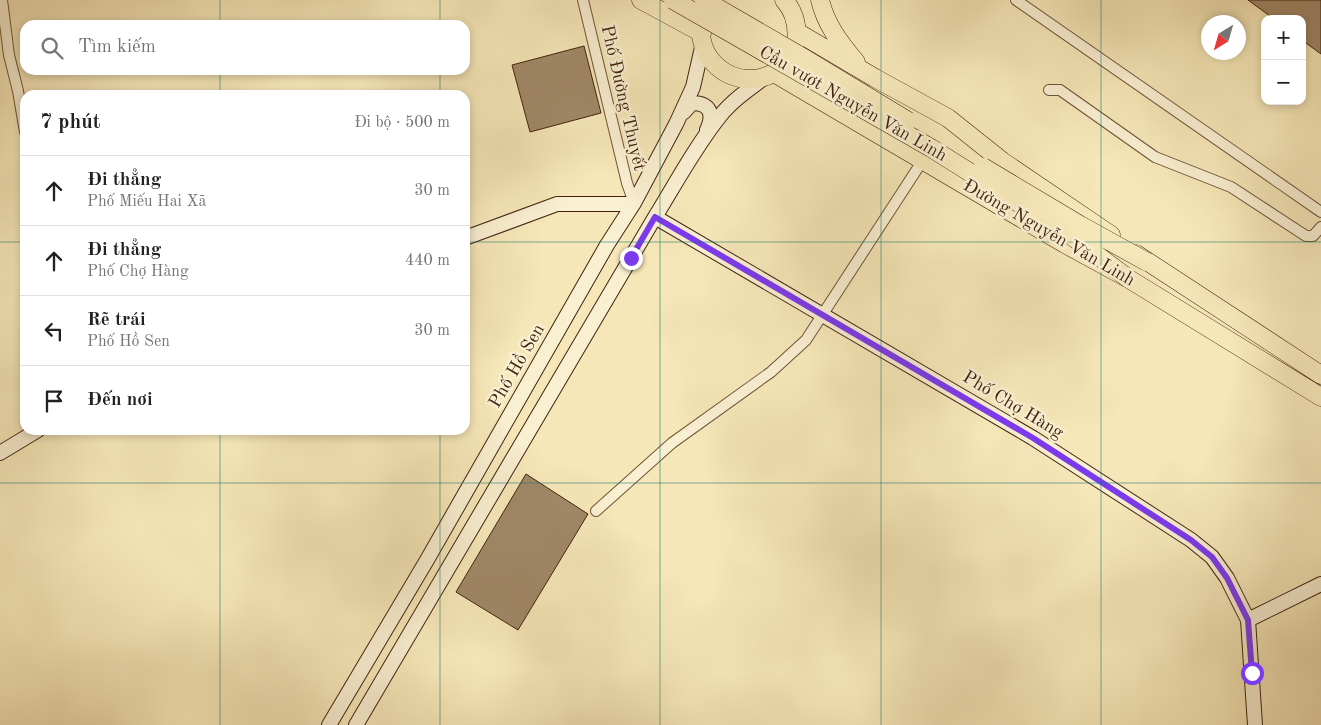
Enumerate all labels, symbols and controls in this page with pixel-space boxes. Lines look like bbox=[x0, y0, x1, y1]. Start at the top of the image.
north arrow bbox=[1201, 15, 1246, 60]
map controls bbox=[1261, 15, 1306, 105]
button: + bbox=[1261, 15, 1306, 60]
search box bbox=[20, 20, 470, 75]
street label: Phố Đường Thuyết bbox=[597, 23, 649, 173]
icon: search bbox=[38, 34, 66, 62]
text: Tìm kiếm bbox=[78, 38, 156, 57]
street label: Cầu vượt Nguyễn Văn Linh bbox=[756, 40, 952, 165]
button: − bbox=[1261, 60, 1306, 105]
text: 7 phút bbox=[40, 112, 100, 133]
text: Đi bộ · 500 m bbox=[354, 115, 450, 131]
text: Đi thẳng bbox=[87, 171, 161, 190]
street label: Đường Nguyễn Văn Linh bbox=[960, 175, 1139, 290]
icon: ahead bbox=[40, 177, 68, 205]
text: 30 m bbox=[414, 183, 450, 199]
text: Phố Miếu Hai Xã bbox=[87, 194, 206, 210]
text: Đi thẳng bbox=[87, 241, 161, 260]
icon: ahead bbox=[40, 247, 68, 275]
route end bbox=[620, 247, 643, 270]
text: 440 m bbox=[405, 253, 450, 269]
text: Phố Chợ Hàng bbox=[87, 264, 189, 280]
text: Rẽ trái bbox=[87, 311, 146, 330]
icon: left bbox=[40, 317, 68, 345]
street label: Phố Hồ Sen bbox=[483, 319, 548, 411]
text: 30 m bbox=[414, 323, 450, 339]
text: Phố Hồ Sen bbox=[87, 334, 170, 350]
street label: Phố Chợ Hàng bbox=[959, 367, 1067, 442]
icon: arrive bbox=[40, 387, 68, 415]
text: Đến nơi bbox=[87, 391, 153, 410]
route start bbox=[1241, 662, 1264, 685]

